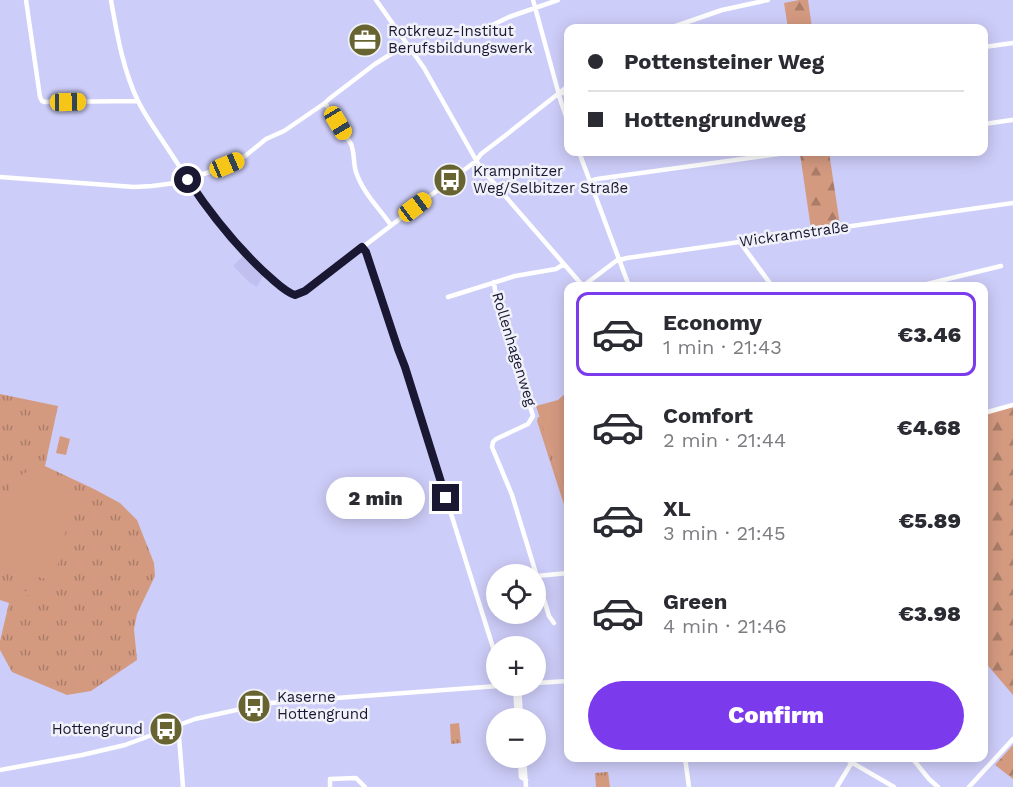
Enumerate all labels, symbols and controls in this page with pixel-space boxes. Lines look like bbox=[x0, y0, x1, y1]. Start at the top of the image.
office icon: Rotkreuz-Institut Berufsbildungswerk bbox=[347, 22, 383, 58]
place label: Rotkreuz-Institut Berufsbildungswerk bbox=[388, 22, 533, 57]
text: Pottensteiner Weg bbox=[624, 49, 824, 74]
car bbox=[50, 93, 86, 111]
car bbox=[321, 103, 355, 143]
text: Hottengrundweg bbox=[624, 107, 806, 132]
car bbox=[207, 150, 247, 180]
bus stop icon: Krampnitzer Weg/Selbitzer Straße bbox=[432, 162, 468, 198]
place label: Krampnitzer Weg/Selbitzer Straße bbox=[473, 162, 628, 197]
route start bbox=[174, 166, 201, 193]
car bbox=[395, 189, 435, 225]
street label: Wickramstraße bbox=[738, 217, 850, 251]
street label: Rollenhagenweg bbox=[488, 290, 540, 408]
icon: car bbox=[591, 307, 645, 361]
text: Economy bbox=[663, 310, 762, 335]
text: €3.46 bbox=[898, 322, 961, 347]
text: 1 min · 21:43 bbox=[663, 335, 782, 359]
icon: car bbox=[591, 400, 645, 454]
text: Comfort bbox=[663, 403, 753, 428]
text: €4.68 bbox=[897, 415, 961, 440]
text: 2 min · 21:44 bbox=[663, 428, 786, 452]
callout: 2 min bbox=[326, 477, 425, 519]
route end bbox=[432, 484, 459, 511]
text: 2 min bbox=[348, 486, 403, 510]
icon: car bbox=[591, 493, 645, 547]
text: XL bbox=[663, 496, 691, 521]
text: €5.89 bbox=[899, 508, 961, 533]
text: 3 min · 21:45 bbox=[663, 521, 786, 545]
map controls bbox=[486, 564, 546, 768]
button: locate bbox=[486, 564, 546, 624]
icon: car bbox=[591, 586, 645, 640]
text: Green bbox=[663, 589, 727, 614]
text: €3.98 bbox=[898, 601, 961, 626]
text: 4 min · 21:46 bbox=[663, 614, 787, 638]
button: + bbox=[486, 636, 546, 696]
button: Confirm bbox=[588, 681, 964, 750]
bus stop icon: Kaserne Hottengrund bbox=[236, 688, 272, 724]
place label: Kaserne Hottengrund bbox=[277, 688, 368, 723]
button: − bbox=[486, 708, 546, 768]
bus stop icon: Hottengrund bbox=[148, 711, 184, 747]
place label: Hottengrund bbox=[52, 720, 143, 738]

